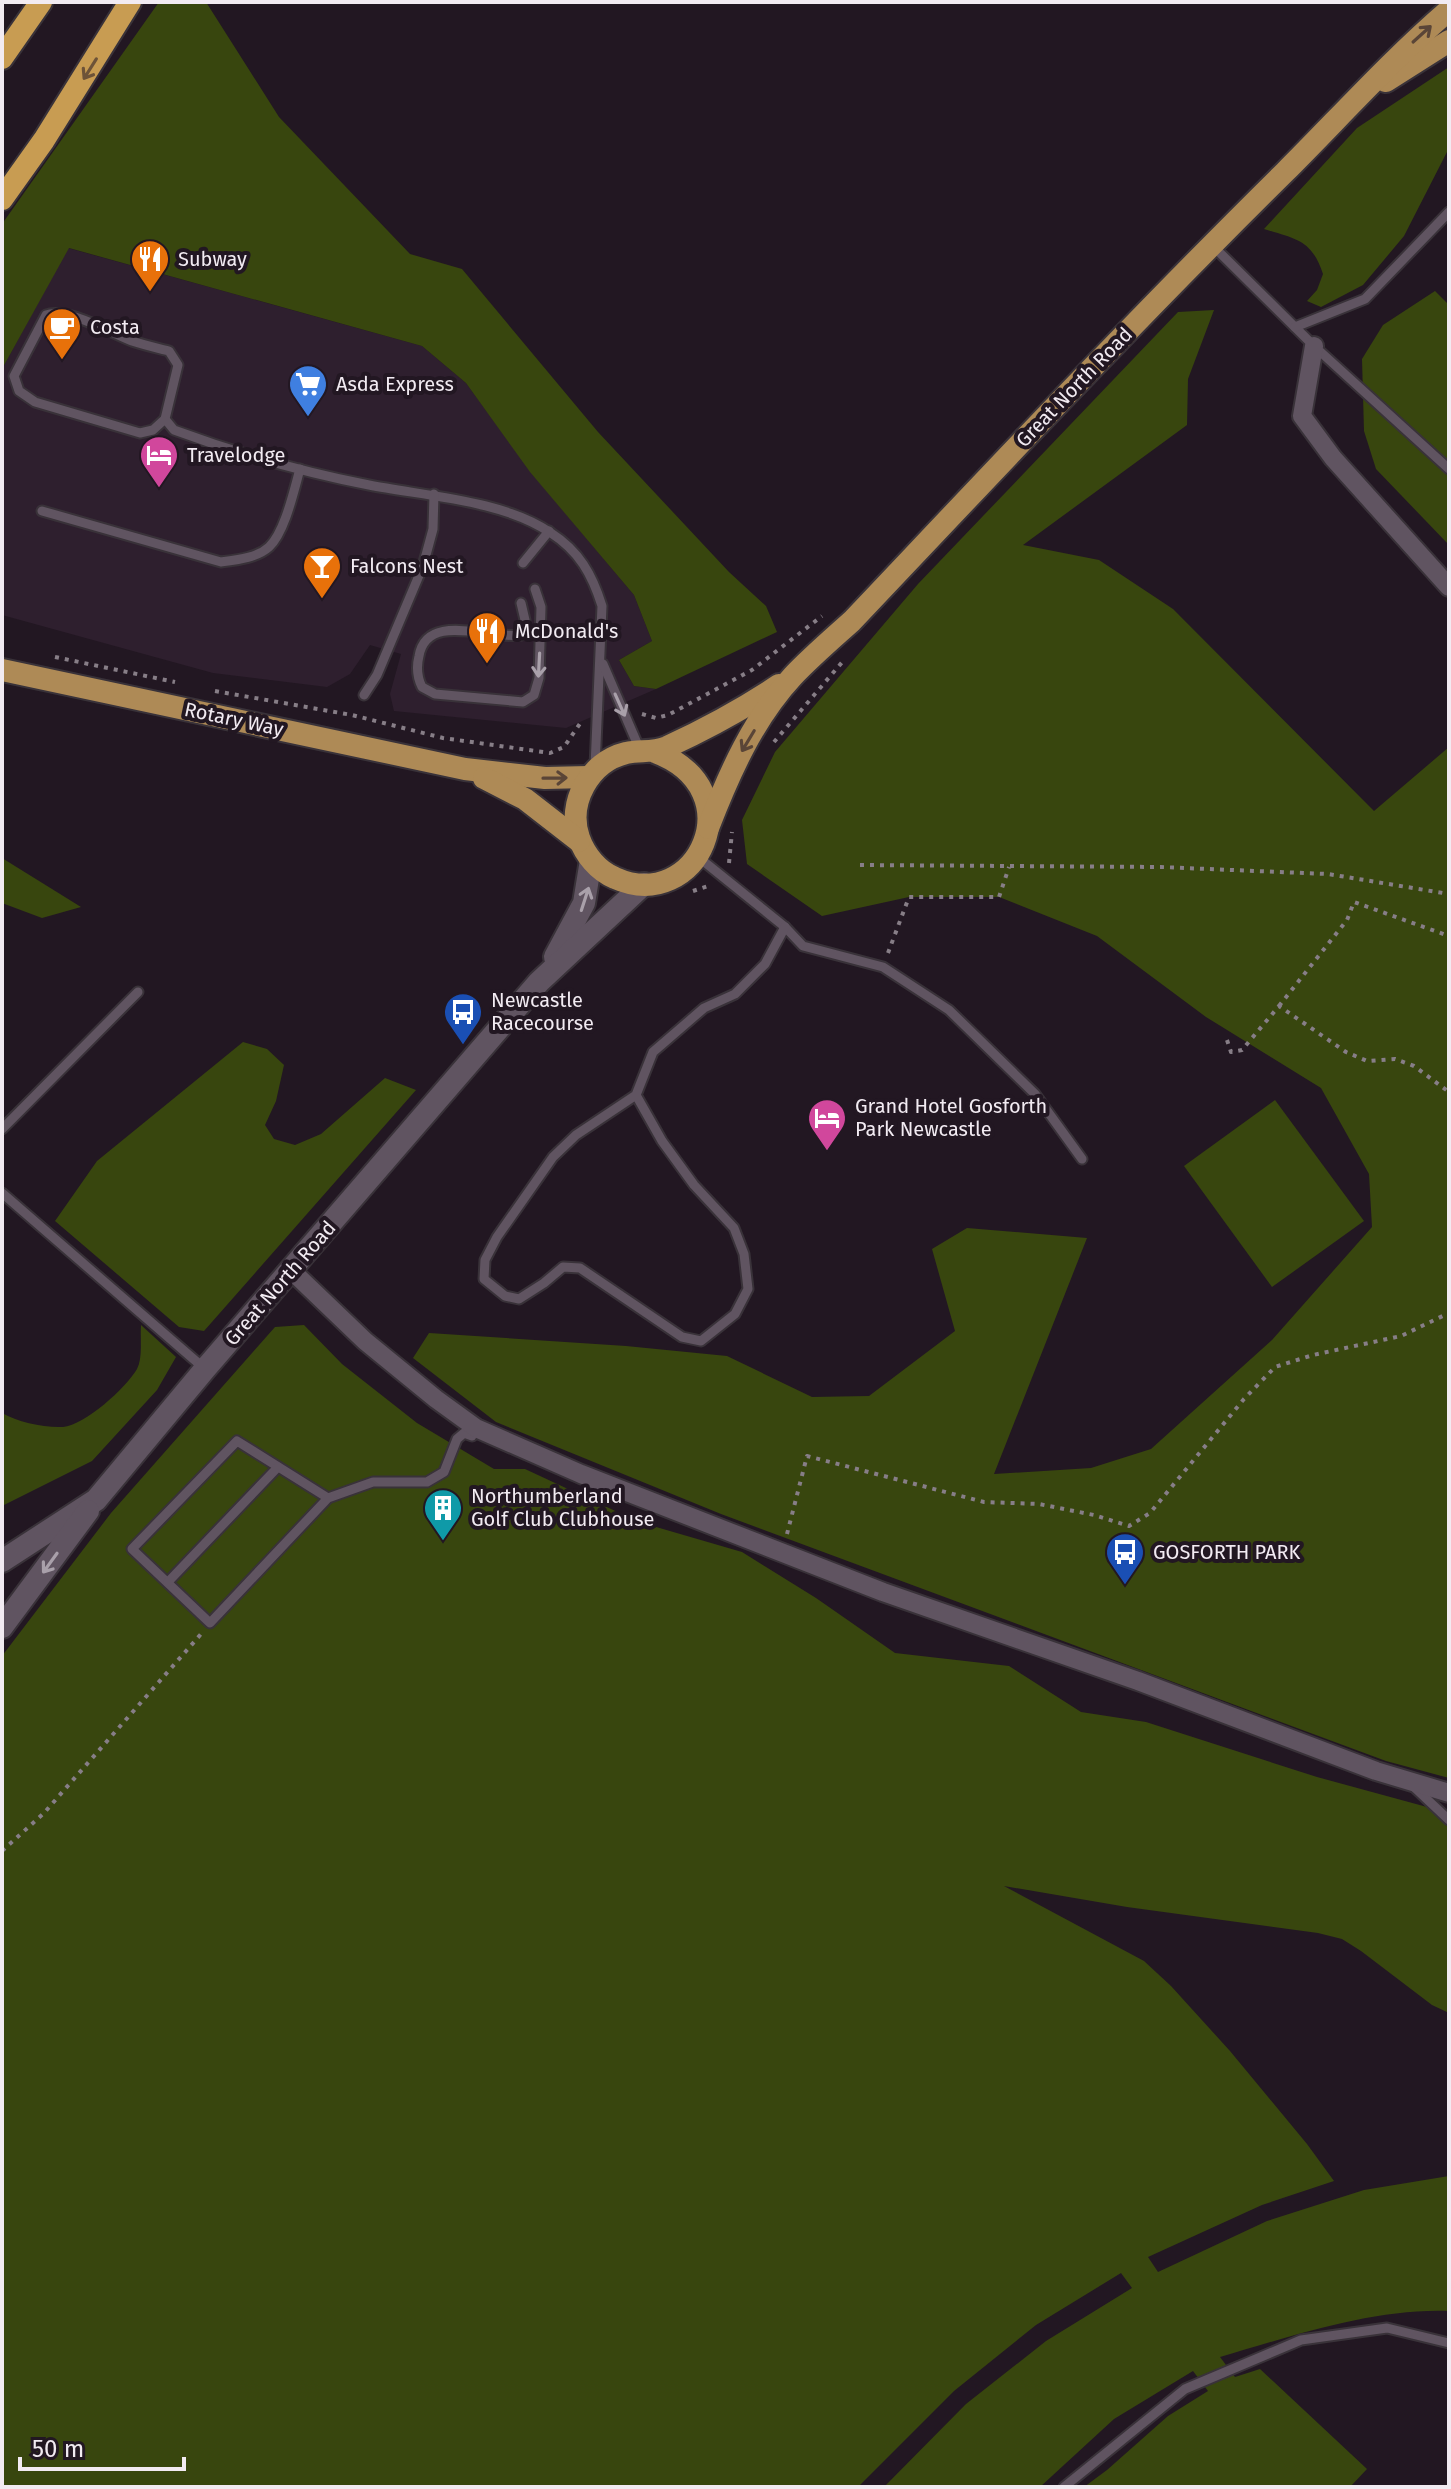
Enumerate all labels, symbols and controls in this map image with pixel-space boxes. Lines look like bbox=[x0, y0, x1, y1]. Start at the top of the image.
one-way arrow bbox=[1412, 25, 1432, 43]
one-way arrow bbox=[81, 57, 97, 80]
restaurant icon: Subway bbox=[129, 238, 171, 293]
place label: Subway bbox=[178, 247, 247, 271]
cafe icon: Costa bbox=[41, 306, 83, 361]
place label: Costa bbox=[90, 315, 140, 339]
street label: Great North Road bbox=[1011, 322, 1137, 452]
supermarket icon: Asda Express bbox=[287, 363, 329, 418]
place label: Asda Express bbox=[336, 372, 454, 396]
hotel icon: Travelodge bbox=[138, 434, 180, 489]
place label: Travelodge bbox=[187, 443, 285, 467]
bar icon: Falcons Nest bbox=[301, 545, 343, 600]
place label: Falcons Nest bbox=[350, 554, 464, 578]
restaurant icon: McDonald's bbox=[466, 610, 508, 665]
place label: McDonald's bbox=[515, 619, 618, 643]
one-way arrow bbox=[532, 652, 547, 678]
one-way arrow bbox=[613, 692, 628, 716]
street label: Rotary Way bbox=[182, 697, 286, 741]
one-way arrow bbox=[740, 729, 756, 752]
one-way arrow bbox=[541, 770, 568, 786]
one-way arrow bbox=[578, 886, 593, 911]
place label: Newcastle Racecourse bbox=[491, 988, 594, 1035]
bus stop icon: Newcastle Racecourse bbox=[442, 991, 484, 1046]
place label: Grand Hotel Gosforth Park Newcastle bbox=[855, 1094, 1047, 1141]
hotel icon: Grand Hotel Gosforth Park Newcastle bbox=[806, 1097, 848, 1152]
street label: Great North Road bbox=[219, 1216, 341, 1350]
place label: Northumberland Golf Club Clubhouse bbox=[471, 1484, 655, 1531]
building icon: Northumberland Golf Club Clubhouse bbox=[422, 1487, 464, 1542]
bus stop icon: GOSFORTH PARK bbox=[1104, 1531, 1146, 1586]
place label: GOSFORTH PARK bbox=[1153, 1540, 1301, 1564]
one-way arrow bbox=[41, 1552, 58, 1573]
scale bar bbox=[20, 2421, 184, 2471]
text: 50 m bbox=[32, 2435, 84, 2463]

